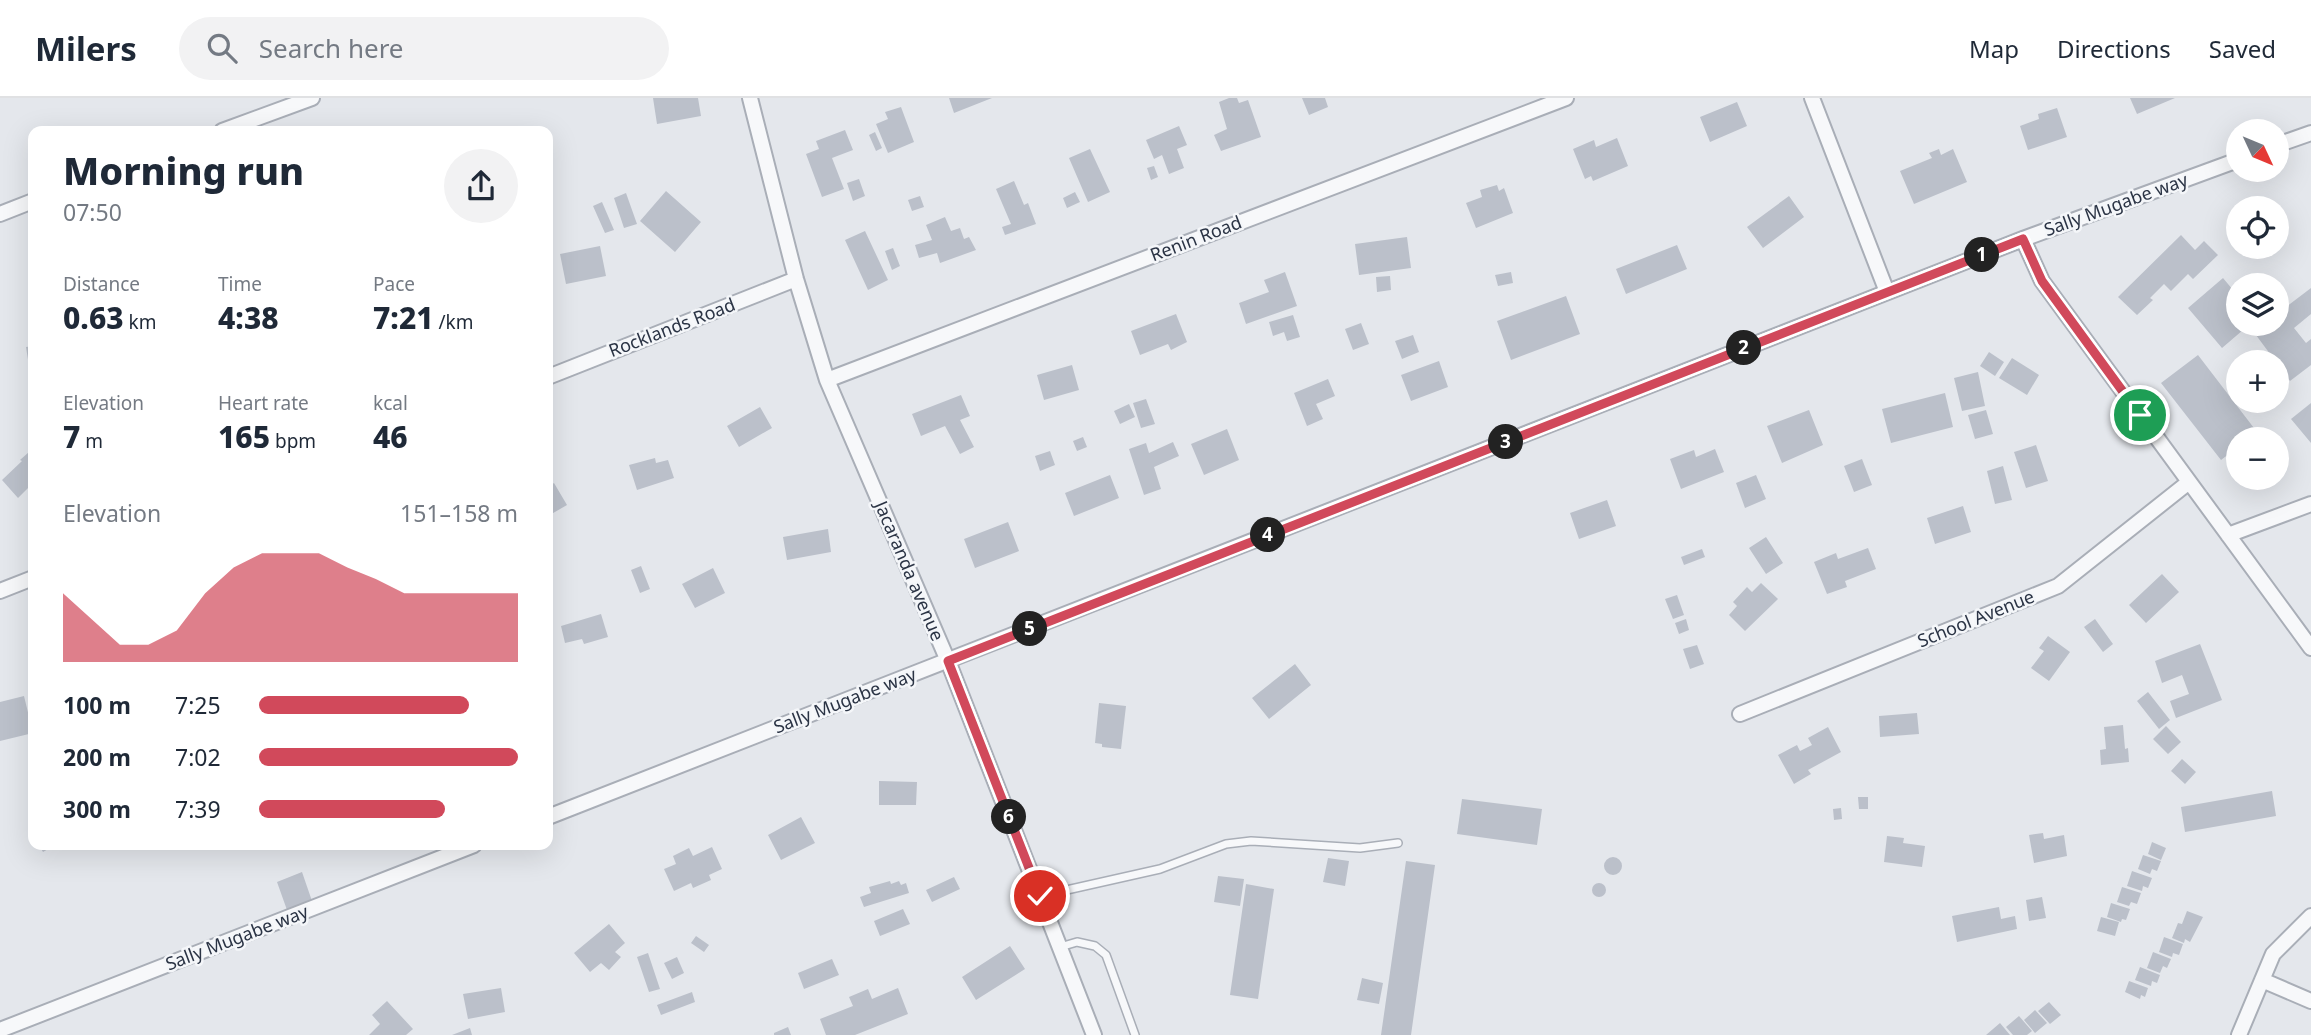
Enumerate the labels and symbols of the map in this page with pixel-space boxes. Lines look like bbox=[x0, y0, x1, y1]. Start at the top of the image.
north arrow bbox=[2226, 119, 2289, 182]
street label: Sally Mugabe way bbox=[2041, 167, 2192, 241]
street label: Renin Road bbox=[1146, 210, 1245, 267]
pin: 1 bbox=[1965, 238, 2000, 272]
street label: Rocklands Road bbox=[605, 292, 738, 362]
pin: 2 bbox=[1726, 330, 1762, 366]
pin bbox=[2110, 385, 2170, 445]
pin: 3 bbox=[1488, 424, 1524, 460]
street label: Jacaranda avenue bbox=[869, 495, 950, 644]
pin: 4 bbox=[1250, 518, 1286, 552]
street label: School Avenue bbox=[1914, 584, 2038, 652]
pin: 5 bbox=[1012, 612, 1048, 646]
street label: Sally Mugabe way bbox=[770, 662, 920, 738]
pin: 6 bbox=[992, 800, 1026, 834]
pin bbox=[1010, 866, 1070, 926]
street label: Sally Mugabe way bbox=[162, 899, 312, 975]

